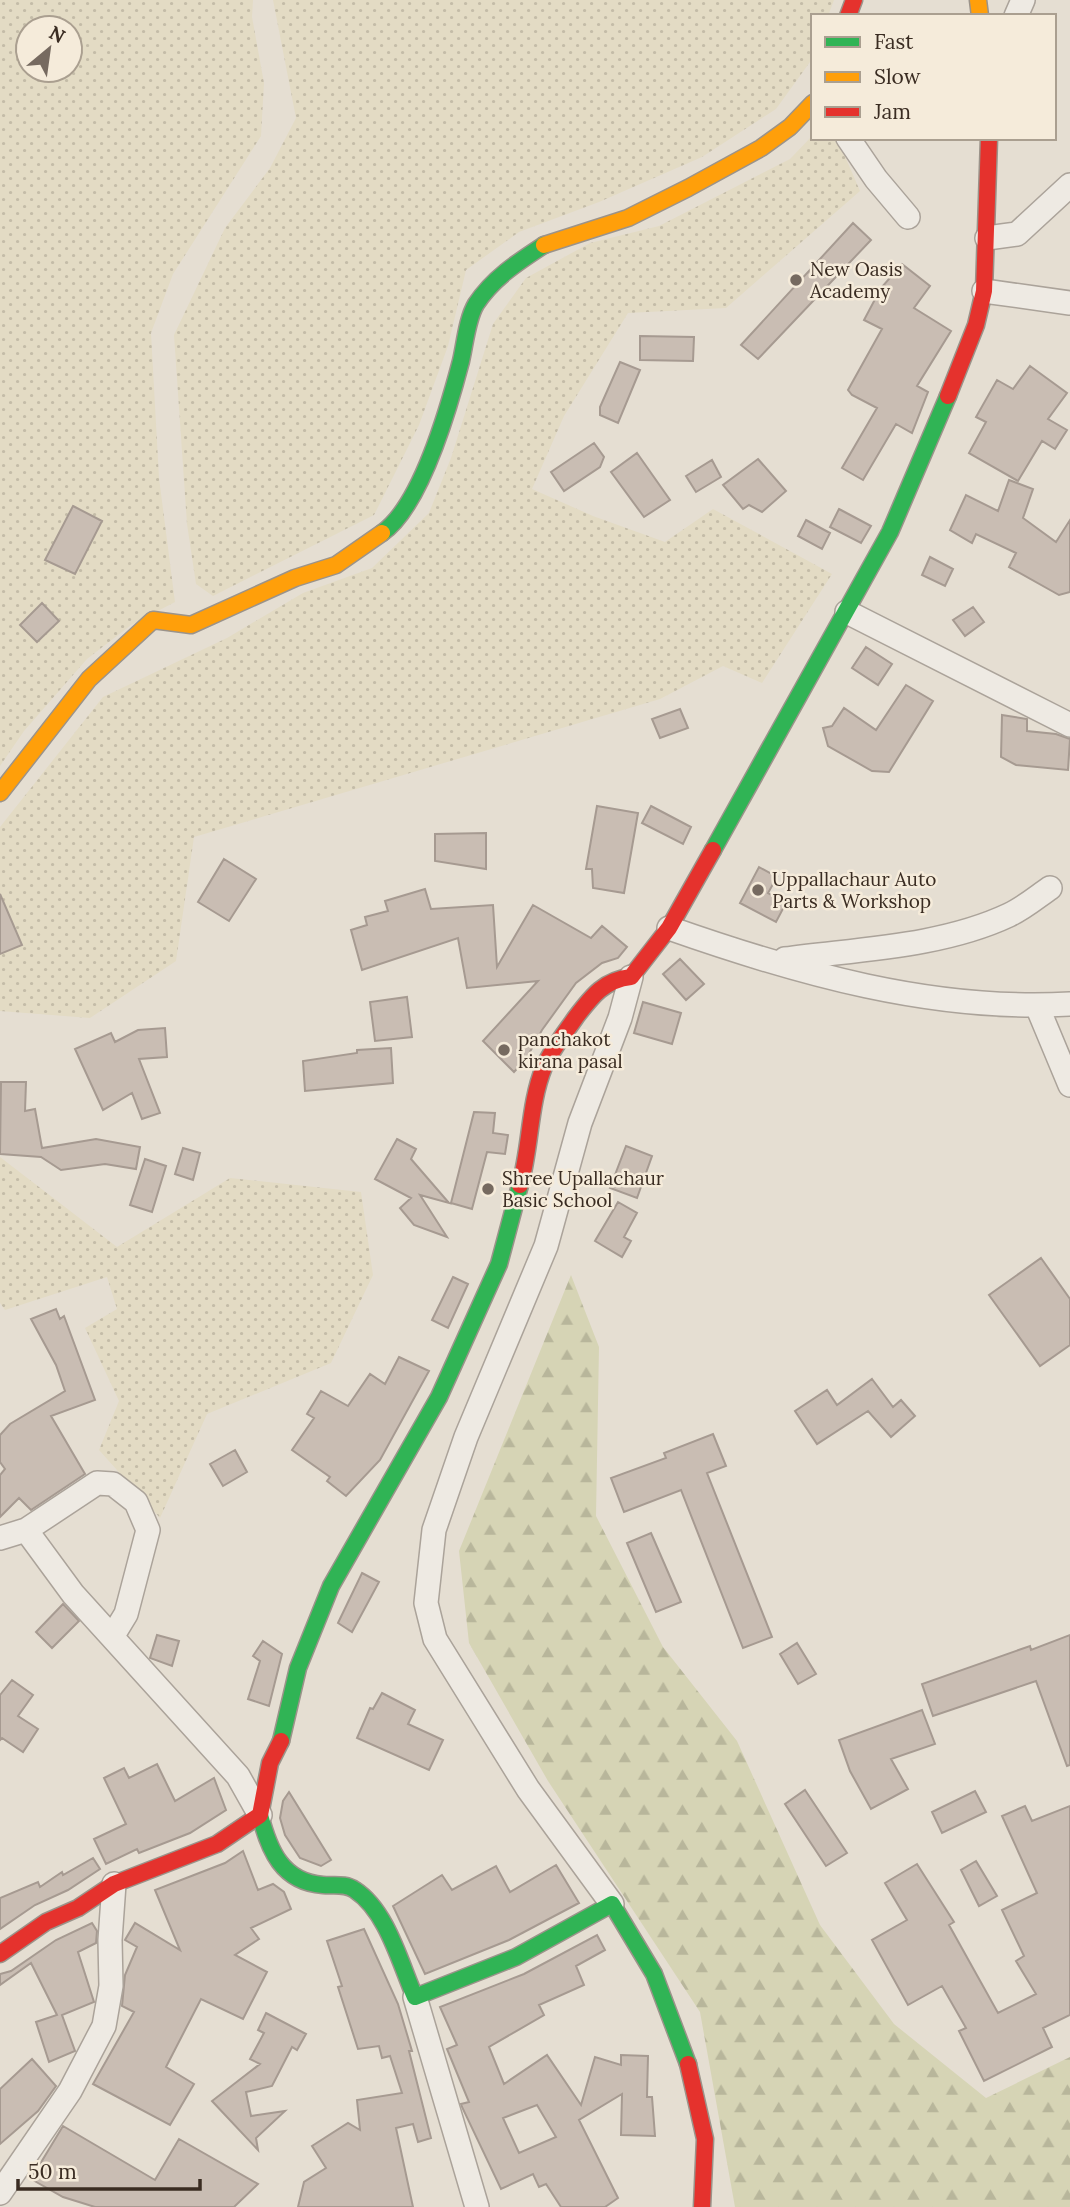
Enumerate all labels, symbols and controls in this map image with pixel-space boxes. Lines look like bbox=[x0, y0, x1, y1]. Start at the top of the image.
north arrow bbox=[14, 14, 84, 84]
legend bbox=[811, 14, 1056, 140]
text: N bbox=[45, 20, 70, 48]
text: Fast bbox=[874, 28, 914, 55]
text: Slow bbox=[874, 63, 921, 90]
text: Jam bbox=[873, 98, 911, 125]
place label: New Oasis Academy bbox=[809, 257, 903, 303]
marker: New Oasis Academy bbox=[788, 272, 804, 288]
place label: Uppallachaur Auto Parts & Workshop bbox=[772, 867, 936, 913]
marker: Uppallachaur Auto Parts & Workshop bbox=[750, 882, 766, 898]
place label: panchakot kirana pasal bbox=[518, 1027, 623, 1073]
marker: panchakot kirana pasal bbox=[496, 1042, 512, 1058]
place label: Shree Upallachaur Basic School bbox=[502, 1166, 665, 1212]
marker: Shree Upallachaur Basic School bbox=[480, 1181, 496, 1197]
scale bar bbox=[18, 2148, 200, 2192]
text: 50 m bbox=[28, 2158, 77, 2185]

